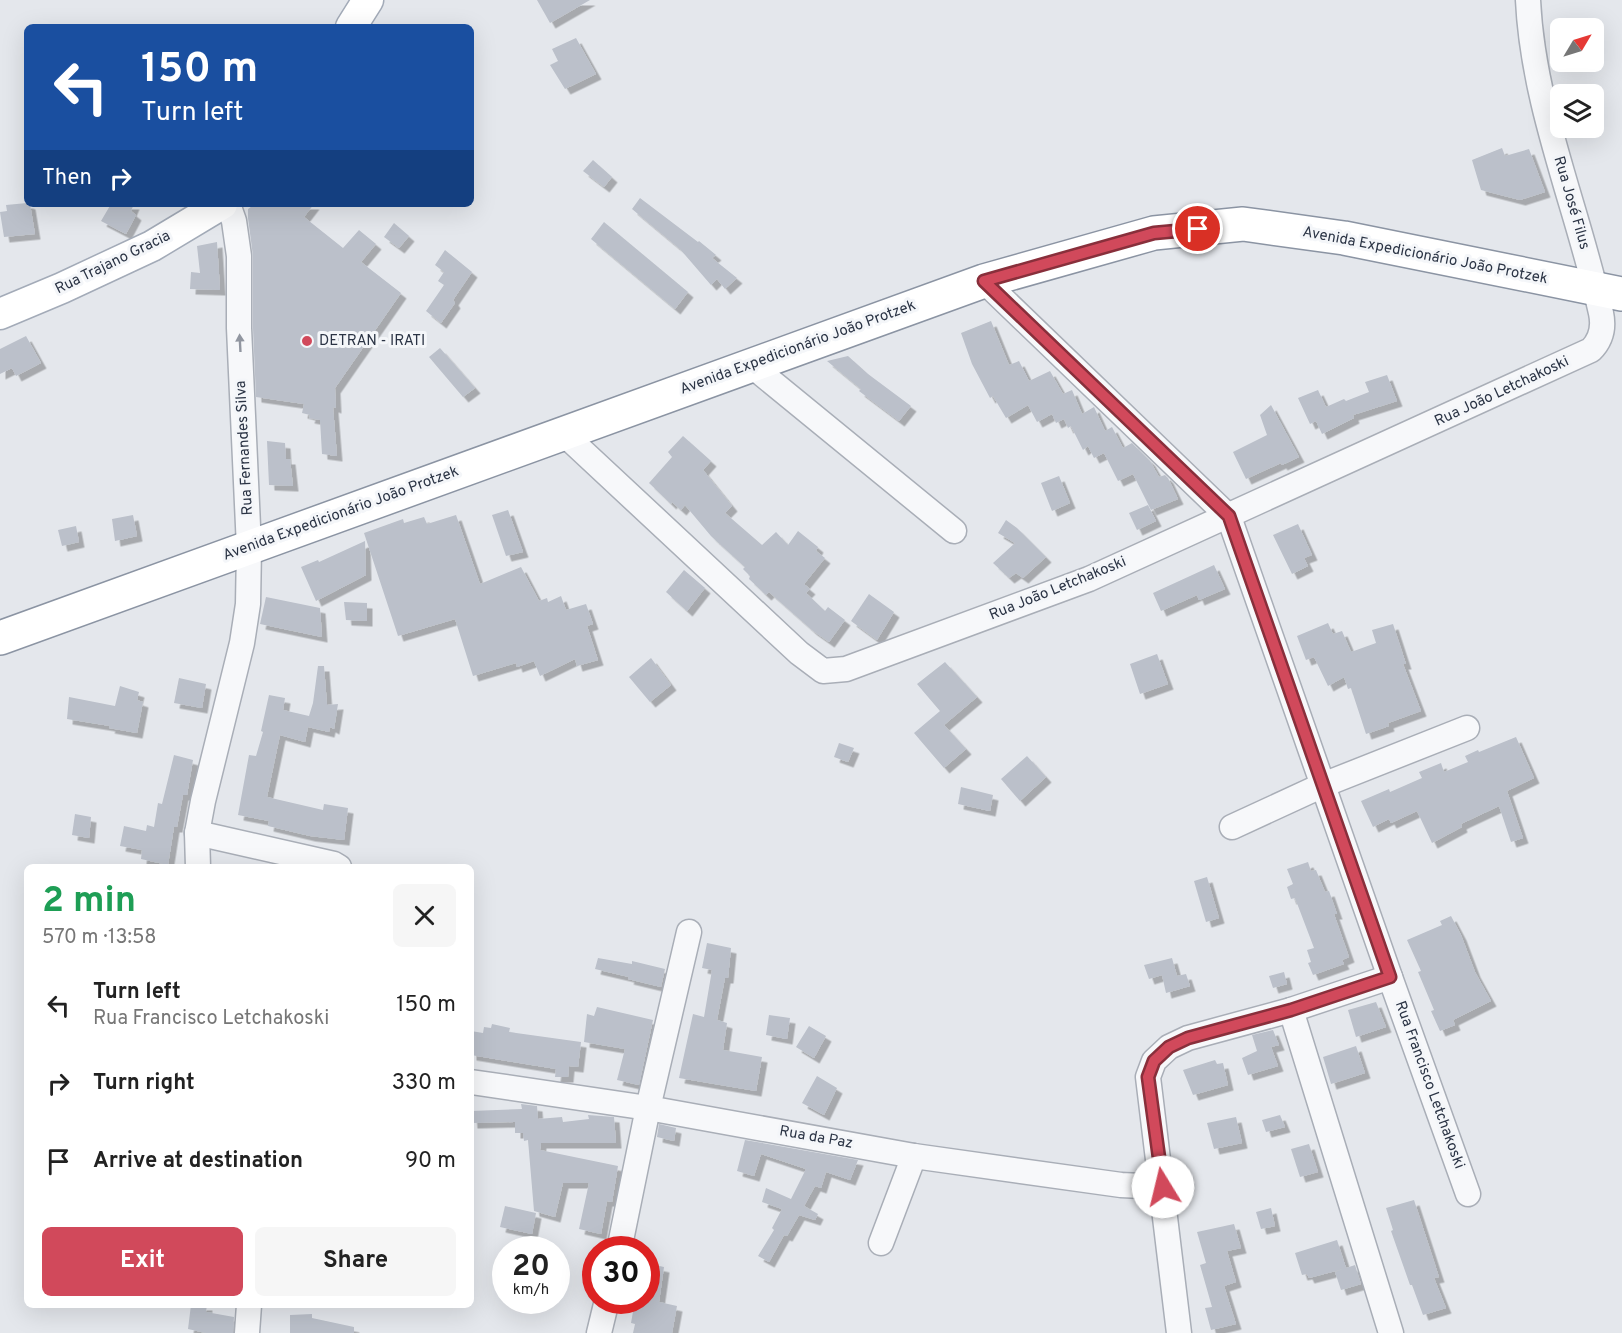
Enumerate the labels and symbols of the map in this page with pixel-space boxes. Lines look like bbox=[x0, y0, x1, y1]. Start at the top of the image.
north arrow bbox=[1550, 18, 1604, 72]
street label: Rua José Filus bbox=[1549, 154, 1593, 252]
pin bbox=[1172, 203, 1223, 254]
street label: Avenida Expedicionário João Protzek bbox=[1301, 223, 1549, 289]
street label: Rua Trajano Gracia bbox=[52, 227, 174, 299]
street label: Avenida Expedicionário João Protzek bbox=[678, 296, 918, 400]
place label: DETRAN - IRATI bbox=[319, 332, 425, 351]
one-way arrow bbox=[236, 334, 245, 353]
marker: DETRAN - IRATI bbox=[300, 334, 314, 348]
street label: Rua João Letchakoski bbox=[1432, 352, 1572, 432]
street label: Rua Fernandes Silva bbox=[232, 380, 258, 516]
street label: Avenida Expedicionário João Protzek bbox=[221, 462, 461, 566]
street label: Rua João Letchakoski bbox=[987, 553, 1129, 625]
street label: Rua Francisco Letchakoski bbox=[1390, 998, 1468, 1172]
street label: Rua da Paz bbox=[778, 1122, 854, 1154]
position arrow bbox=[1131, 1155, 1195, 1219]
speed limit sign: 30 bbox=[582, 1236, 660, 1314]

